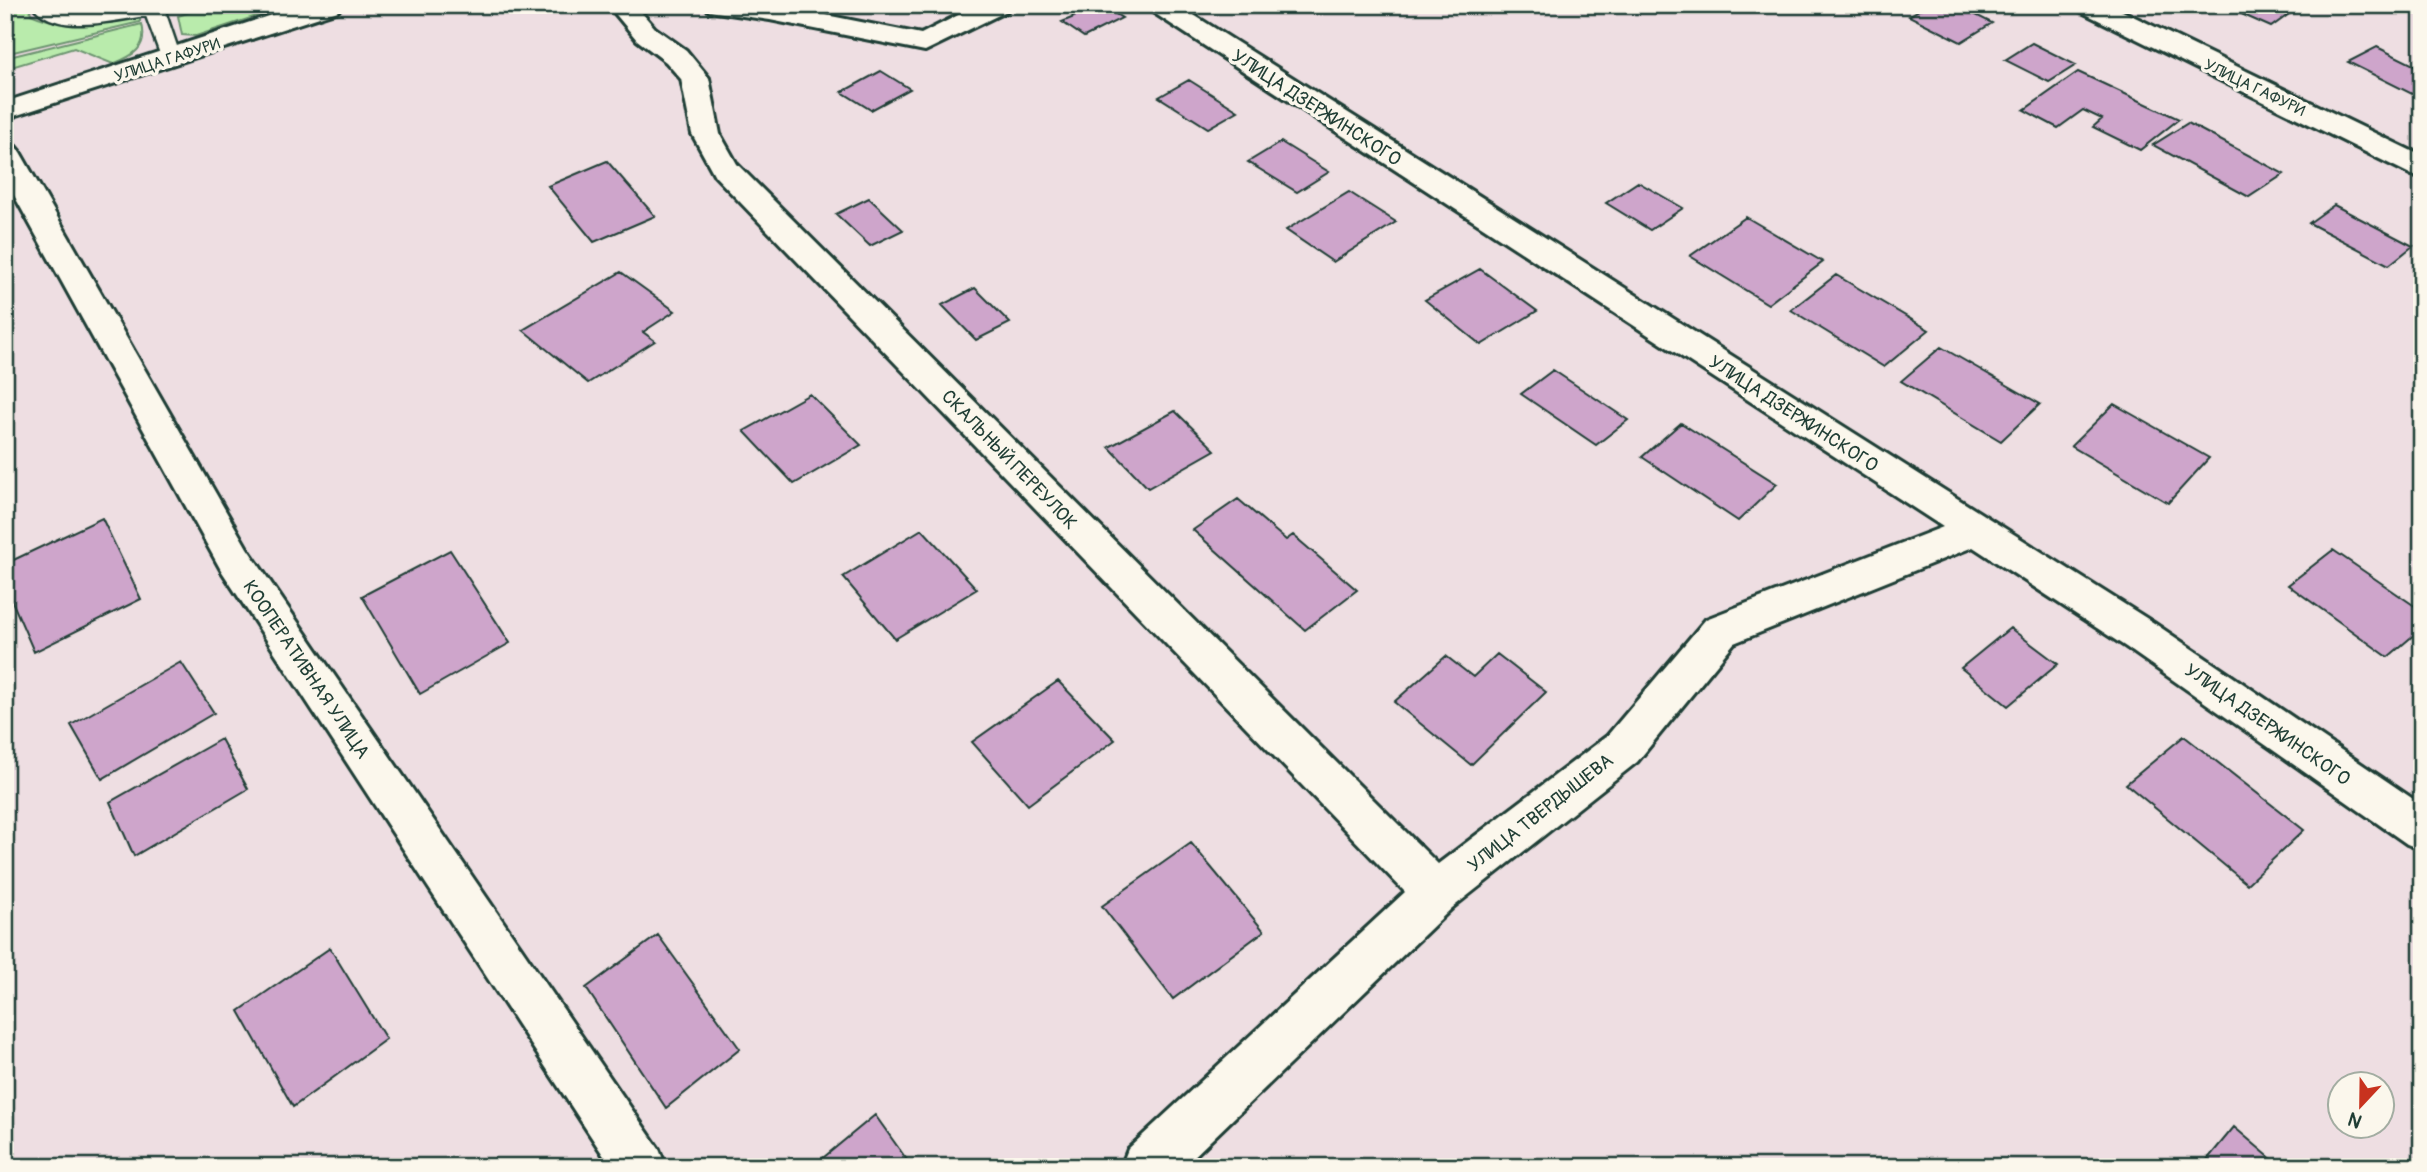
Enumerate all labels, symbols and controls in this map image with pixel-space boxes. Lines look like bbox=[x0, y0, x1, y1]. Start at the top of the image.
street label: УЛИЦА ГАФУРИ bbox=[112, 33, 223, 86]
street label: УЛИЦА ДЗЕРЖИНСКОГО bbox=[1227, 44, 1406, 172]
street label: УЛИЦА ГАФУРИ bbox=[2201, 55, 2309, 121]
street label: УЛИЦА ДЗЕРЖИНСКОГО bbox=[1704, 350, 1883, 478]
street label: СКАЛЬНЫЙ ПЕРЕУЛОК bbox=[936, 385, 1082, 535]
street label: КООПЕРАТИВНАЯ УЛИЦА bbox=[237, 576, 375, 763]
street label: УЛИЦА ДЗЕРЖИНСКОГО bbox=[2180, 658, 2355, 791]
street label: УЛИЦА ТВЕРДЫШЕВА bbox=[1463, 748, 1618, 877]
north arrow bbox=[2326, 1070, 2396, 1140]
text: N bbox=[2344, 1106, 2365, 1133]

